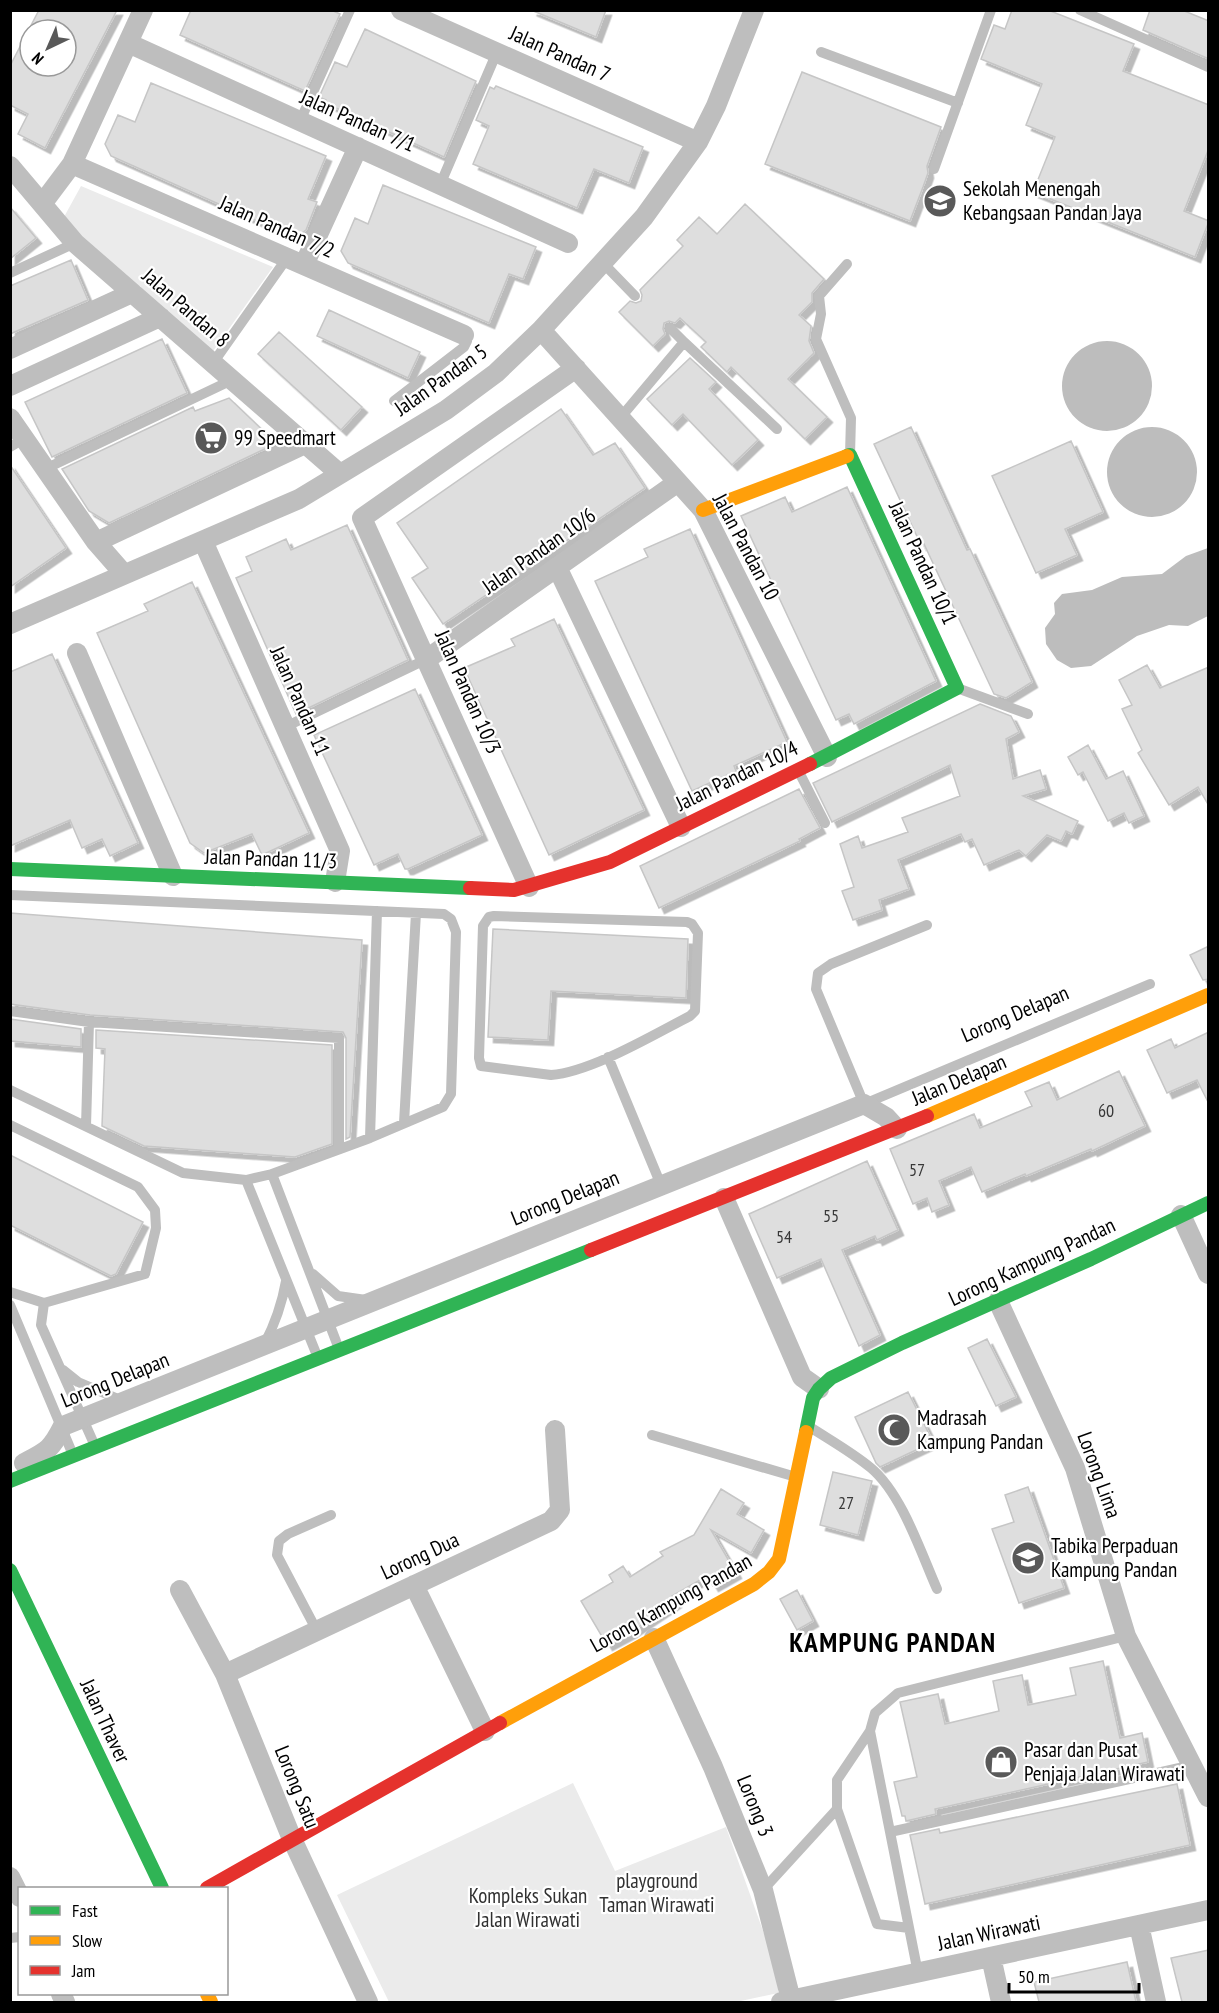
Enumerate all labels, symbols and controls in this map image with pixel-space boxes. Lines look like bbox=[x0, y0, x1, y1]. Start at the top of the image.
north arrow bbox=[18, 18, 78, 78]
street label: Jalan Pandan 7 bbox=[505, 19, 615, 88]
text: N bbox=[28, 49, 48, 69]
street label: Jalan Pandan 7/1 bbox=[296, 83, 420, 158]
place label: Sekolah Menengah Kebangsaan Pandan Jaya bbox=[963, 175, 1142, 226]
school or university icon: Sekolah Menengah Kebangsaan Pandan Jaya bbox=[922, 183, 958, 219]
street label: Jalan Pandan 7/2 bbox=[215, 189, 339, 264]
street label: Jalan Pandan 8 bbox=[136, 261, 236, 353]
street label: Jalan Pandan 5 bbox=[388, 338, 493, 422]
supermarket icon: 99 Speedmart bbox=[193, 420, 229, 456]
place label: 99 Speedmart bbox=[234, 424, 336, 451]
street label: Jalan Pandan 10 bbox=[707, 488, 786, 605]
street label: Jalan Pandan 10/1 bbox=[883, 496, 964, 629]
street label: Jalan Pandan 10/6 bbox=[476, 501, 601, 600]
street label: Jalan Pandan 10/3 bbox=[429, 625, 508, 758]
street label: Jalan Pandan 11 bbox=[264, 641, 337, 760]
street label: Jalan Pandan 10/4 bbox=[670, 734, 803, 817]
street label: Jalan Pandan 11/3 bbox=[203, 843, 338, 874]
street label: Lorong Delapan bbox=[957, 979, 1073, 1048]
street label: Jalan Delapan bbox=[907, 1048, 1010, 1112]
house number: 60 bbox=[1098, 1099, 1114, 1122]
house number: 57 bbox=[909, 1158, 925, 1181]
street label: Lorong Delapan bbox=[507, 1164, 623, 1231]
house number: 55 bbox=[823, 1204, 839, 1227]
street label: Lorong Kampung Pandan bbox=[944, 1211, 1119, 1312]
house number: 54 bbox=[776, 1225, 792, 1248]
street label: Lorong Delapan bbox=[57, 1346, 173, 1413]
place label: Madrasah Kampung Pandan bbox=[917, 1404, 1043, 1455]
mosque icon: Madrasah Kampung Pandan bbox=[876, 1412, 912, 1448]
street label: Lorong Lima bbox=[1071, 1428, 1128, 1522]
house number: 27 bbox=[838, 1491, 854, 1514]
street label: Lorong Dua bbox=[376, 1526, 463, 1585]
place label: Tabika Perpaduan Kampung Pandan bbox=[1051, 1532, 1178, 1583]
school or university icon: Tabika Perpaduan Kampung Pandan bbox=[1010, 1540, 1046, 1576]
street label: Lorong Kampung Pandan bbox=[585, 1547, 756, 1658]
district label: KAMPUNG PANDAN bbox=[789, 1625, 997, 1659]
street label: Jalan Thaver bbox=[74, 1674, 137, 1767]
place label: Pasar dan Pusat Penjaja Jalan Wirawati bbox=[1024, 1736, 1185, 1787]
street label: Lorong Satu bbox=[269, 1742, 326, 1832]
shop icon: Pasar dan Pusat Penjaja Jalan Wirawati bbox=[983, 1744, 1019, 1780]
street label: Lorong 3 bbox=[731, 1771, 780, 1840]
park label: playground Taman Wirawati bbox=[599, 1867, 715, 1918]
park label: Kompleks Sukan Jalan Wirawati bbox=[469, 1882, 587, 1933]
legend bbox=[18, 1887, 228, 1995]
text: Fast bbox=[72, 1899, 98, 1922]
street label: Jalan Wirawati bbox=[934, 1908, 1043, 1957]
text: Slow bbox=[72, 1929, 103, 1952]
scale bar bbox=[1009, 1956, 1140, 1994]
text: Jam bbox=[71, 1959, 95, 1982]
text: 50 m bbox=[1018, 1965, 1050, 1988]

